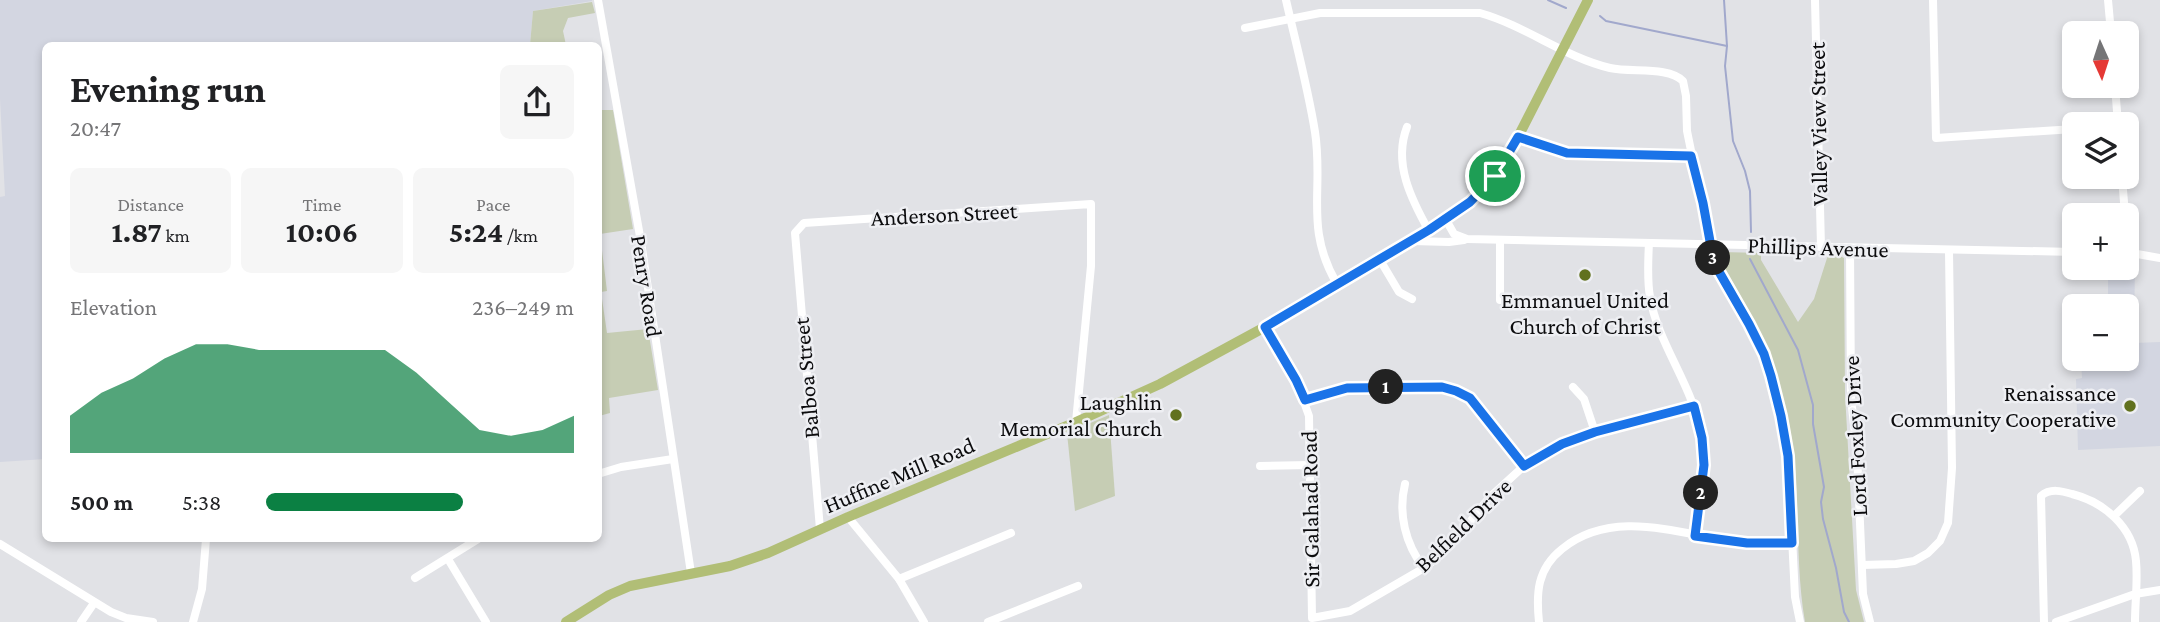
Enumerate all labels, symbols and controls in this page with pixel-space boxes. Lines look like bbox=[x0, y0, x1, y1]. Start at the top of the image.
north arrow bbox=[2062, 21, 2138, 98]
map controls bbox=[2062, 21, 2139, 371]
street label: Valley View Street bbox=[1804, 42, 1832, 206]
button: share bbox=[500, 65, 574, 139]
text: Evening run bbox=[70, 68, 266, 110]
button: layers bbox=[2062, 112, 2139, 189]
text: 20:47 bbox=[70, 115, 121, 141]
pin bbox=[1465, 146, 1525, 206]
icon: arrive bbox=[1476, 157, 1514, 195]
text: Distance bbox=[117, 194, 184, 215]
text: Time bbox=[303, 194, 341, 215]
text: Pace bbox=[476, 194, 510, 215]
street label: Anderson Street bbox=[870, 197, 1018, 231]
button: + bbox=[2062, 203, 2139, 280]
text: 1.87 bbox=[112, 215, 162, 248]
text: 10:06 bbox=[286, 215, 358, 248]
text: 5:24 bbox=[449, 215, 503, 248]
text: km bbox=[162, 225, 190, 246]
text: /km bbox=[503, 225, 538, 246]
street label: Phillips Avenue bbox=[1747, 232, 1889, 262]
street label: Penry Road bbox=[626, 233, 668, 339]
pin: 3 bbox=[1696, 240, 1730, 276]
text: 3 bbox=[1708, 247, 1717, 268]
marker: Emmanuel United Church of Christ bbox=[1577, 267, 1593, 283]
place label: Emmanuel United Church of Christ bbox=[1501, 287, 1669, 339]
text: Elevation bbox=[70, 294, 157, 320]
text: 236–249 m bbox=[472, 294, 574, 320]
button: − bbox=[2062, 294, 2139, 371]
street label: Balboa Street bbox=[788, 316, 824, 440]
street label: Lord Foxley Drive bbox=[1838, 355, 1872, 517]
pin: 1 bbox=[1368, 370, 1404, 404]
text: 1 bbox=[1382, 376, 1389, 397]
place label: Renaissance Community Cooperative bbox=[1890, 380, 2116, 432]
place label: Laughlin Memorial Church bbox=[1000, 389, 1162, 441]
marker: Renaissance Community Cooperative bbox=[2122, 398, 2138, 414]
marker: Laughlin Memorial Church bbox=[1168, 407, 1184, 423]
street label: Sir Galahad Road bbox=[1296, 430, 1324, 588]
street label: Huffine Mill Road bbox=[820, 432, 978, 518]
street label: Belfield Drive bbox=[1410, 473, 1516, 577]
pin: 2 bbox=[1684, 476, 1718, 510]
text: 2 bbox=[1696, 482, 1705, 503]
text: 500 m bbox=[70, 489, 133, 515]
text: 5:38 bbox=[182, 489, 221, 515]

